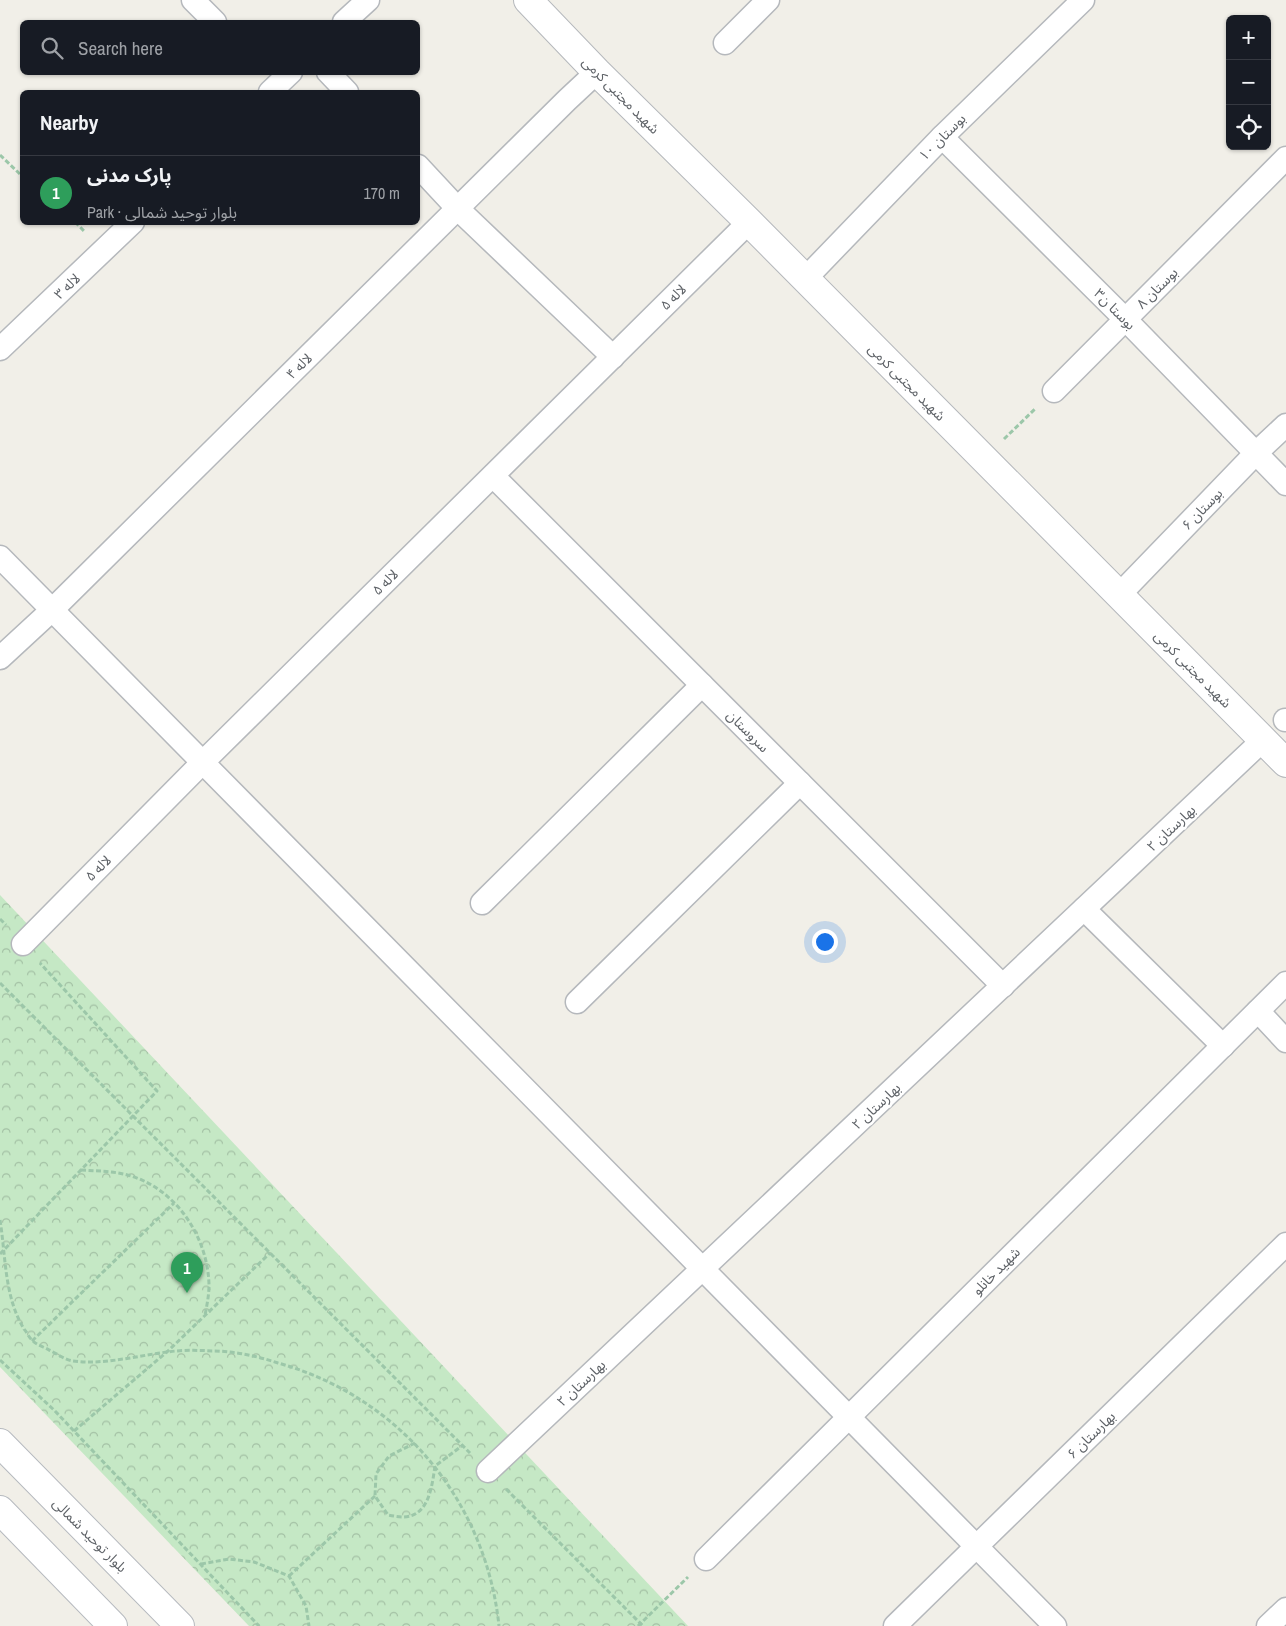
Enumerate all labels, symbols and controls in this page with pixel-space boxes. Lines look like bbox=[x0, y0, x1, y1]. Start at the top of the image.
map controls bbox=[1226, 15, 1271, 150]
button: + bbox=[1226, 15, 1271, 60]
search box bbox=[20, 20, 420, 75]
icon: search bbox=[38, 34, 66, 62]
text: Search here bbox=[78, 35, 163, 61]
street label: شهید مجتبی کرمی bbox=[579, 53, 663, 137]
button: − bbox=[1226, 60, 1271, 105]
button: locate bbox=[1226, 105, 1271, 150]
text: Nearby bbox=[40, 108, 98, 137]
street label: بوستان ۱۰ bbox=[915, 109, 970, 164]
text: پارک مدنی bbox=[87, 162, 172, 188]
text: 1 bbox=[52, 182, 60, 204]
text: 170 m bbox=[364, 182, 400, 204]
text: Park · بلوار توحید شمالی bbox=[87, 201, 237, 223]
street label: بوستان ۸ bbox=[1132, 263, 1182, 313]
street label: لاله ۳ bbox=[50, 269, 84, 303]
street label: لاله ۵ bbox=[656, 280, 690, 314]
street label: بوستا ن۳ bbox=[1090, 284, 1140, 334]
street label: شهید مجتبی کرمی bbox=[865, 340, 949, 424]
street label: لاله ۴ bbox=[282, 349, 316, 383]
street label: بوستان ۶ bbox=[1178, 484, 1227, 534]
street label: لاله ۵ bbox=[368, 565, 402, 599]
street label: شهید مجتبی کرمی bbox=[1151, 627, 1235, 711]
street label: سروستان bbox=[723, 706, 773, 756]
street label: بهارستان ۲ bbox=[1143, 801, 1200, 855]
street label: لاله ۵ bbox=[81, 851, 115, 885]
your location bbox=[812, 929, 838, 955]
street label: بهارستان ۲ bbox=[848, 1079, 905, 1133]
street label: شهید خانلو bbox=[968, 1243, 1024, 1299]
pin: 1 bbox=[171, 1252, 203, 1293]
street label: بهارستان ۲ bbox=[553, 1356, 610, 1410]
street label: بهارستان ۶ bbox=[1063, 1407, 1119, 1463]
street label: بلوار توحید شمالی bbox=[49, 1494, 131, 1576]

